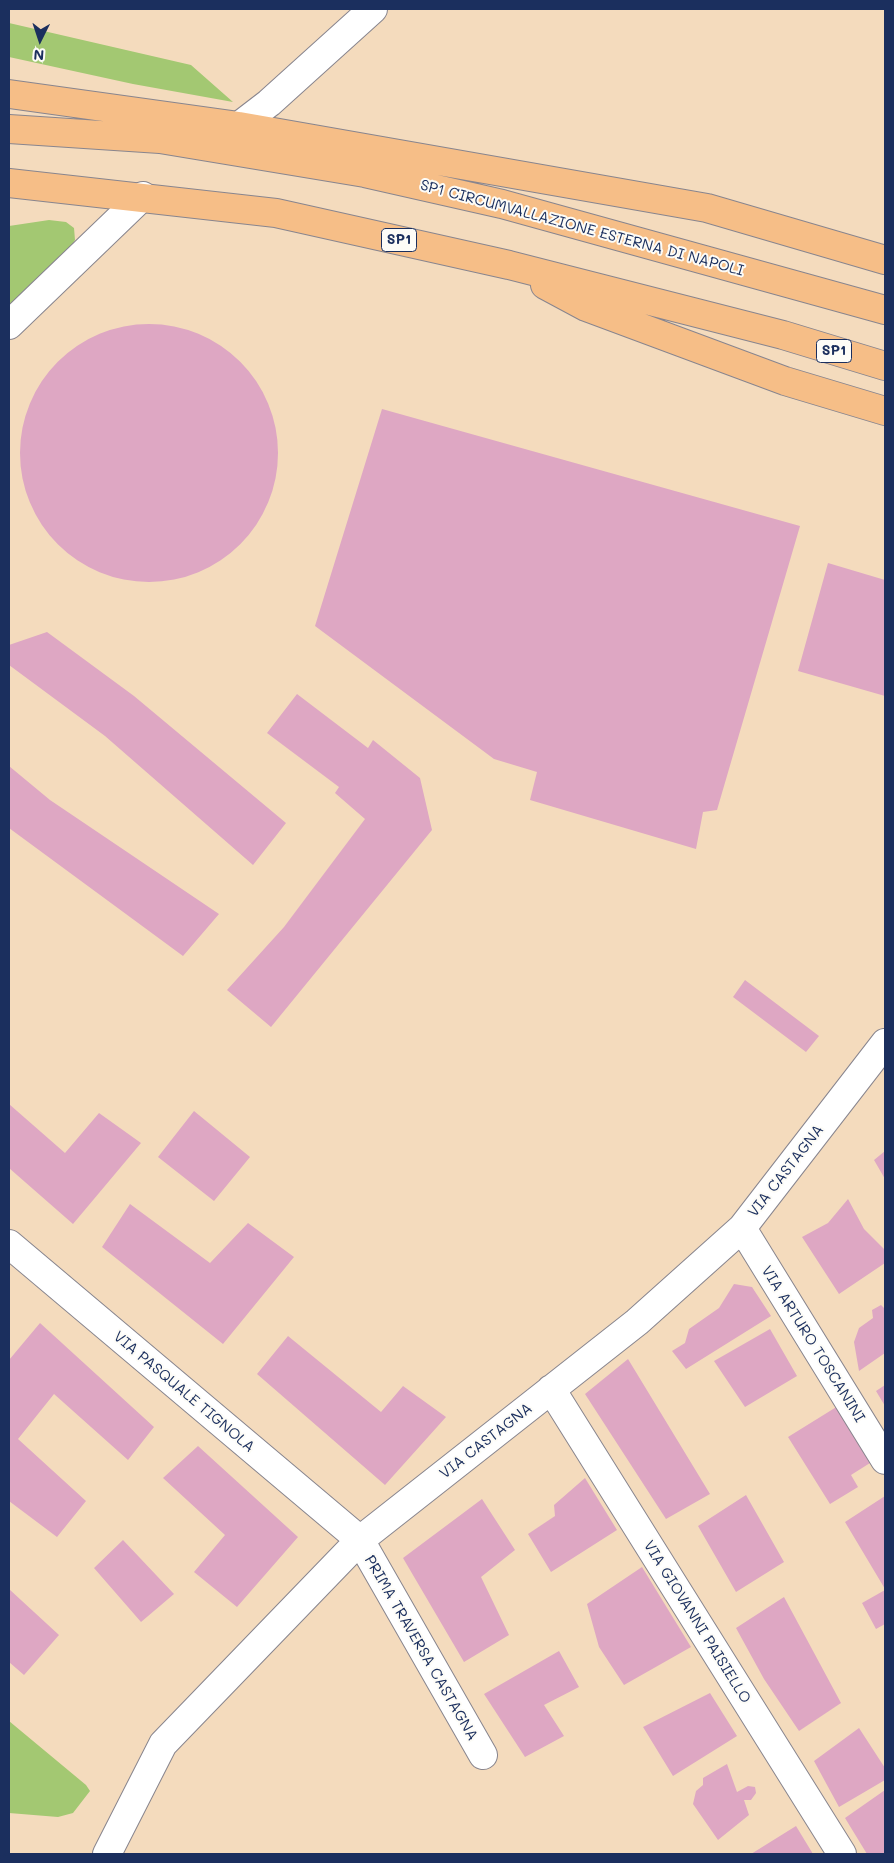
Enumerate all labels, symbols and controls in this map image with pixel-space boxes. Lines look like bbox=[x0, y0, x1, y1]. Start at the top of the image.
north arrow bbox=[15, 15, 65, 65]
text: N bbox=[33, 46, 45, 65]
street label: SP1 CIRCUMVALLAZIONE ESTERNA DI NAPOLI bbox=[418, 176, 746, 280]
road number: SP1 bbox=[382, 228, 416, 252]
road number: SP1 bbox=[816, 340, 852, 362]
street label: VIA CASTAGNA bbox=[744, 1121, 828, 1221]
street label: VIA ARTURO TOSCANINI bbox=[757, 1262, 869, 1426]
street label: VIA PASQUALE TIGNOLA bbox=[110, 1328, 258, 1456]
street label: VIA CASTAGNA bbox=[436, 1399, 536, 1483]
street label: VIA GIOVANNI PAISIELLO bbox=[639, 1537, 755, 1707]
street label: PRIMA TRAVERSA CASTAGNA bbox=[360, 1552, 482, 1744]

